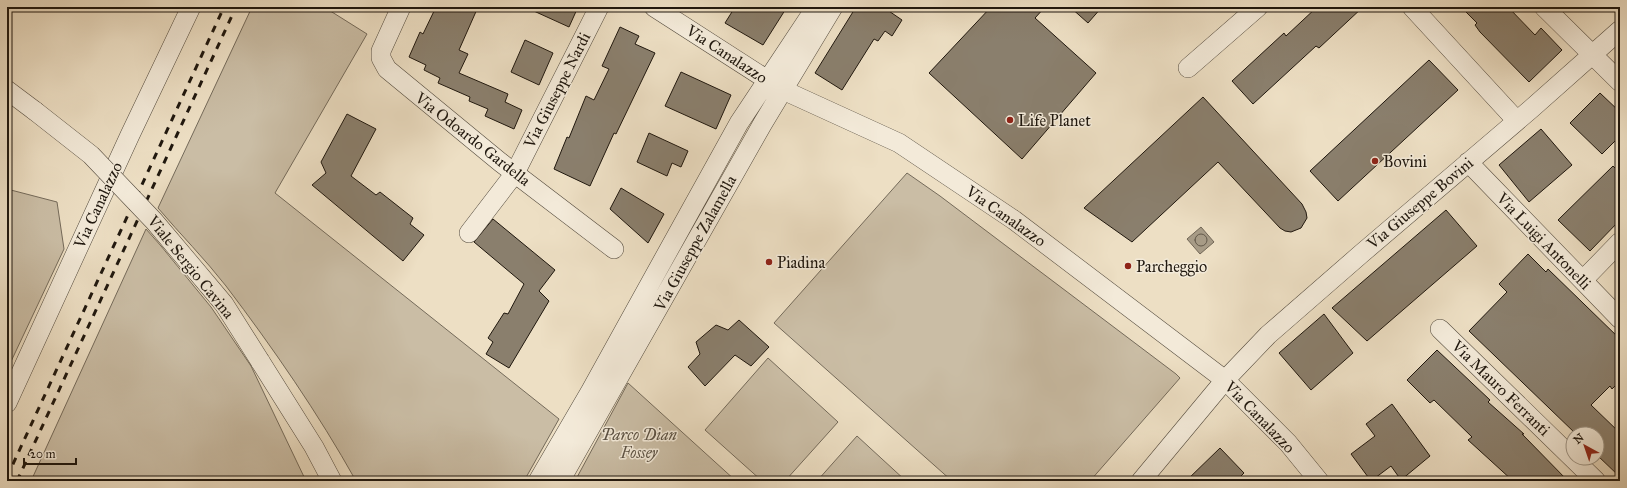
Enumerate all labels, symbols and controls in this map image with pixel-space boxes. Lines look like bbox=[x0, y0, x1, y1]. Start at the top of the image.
street label: Via Canalazzo bbox=[682, 20, 771, 87]
street label: Via Giuseppe Nardi bbox=[519, 28, 595, 152]
street label: Via Odoardo Gardella bbox=[411, 87, 535, 190]
place label: Life Planet bbox=[1018, 111, 1091, 130]
marker: Life Planet bbox=[1005, 115, 1015, 125]
place label: Bovini bbox=[1383, 152, 1427, 171]
street label: Via Giuseppe Bovini bbox=[1362, 153, 1477, 254]
marker: Bovini bbox=[1370, 156, 1380, 166]
street label: Via Canalazzo bbox=[69, 159, 126, 252]
street label: Via Giuseppe Zalamella bbox=[649, 172, 740, 315]
street label: Via Canalazzo bbox=[962, 181, 1049, 250]
street label: Via Luigi Antonelli bbox=[1492, 188, 1595, 295]
street label: Viale Sergio Cavina bbox=[142, 211, 238, 323]
place label: Piadina bbox=[777, 253, 825, 272]
marker: Piadina bbox=[764, 257, 774, 267]
place label: Parcheggio bbox=[1136, 257, 1207, 277]
marker: Parcheggio bbox=[1123, 261, 1133, 271]
street label: Via Mauro Ferranti bbox=[1447, 336, 1555, 440]
street label: Via Canalazzo bbox=[1220, 376, 1299, 457]
park label: Parco Dian Fossey bbox=[601, 425, 678, 462]
north arrow bbox=[1565, 426, 1605, 466]
text: N bbox=[1571, 430, 1587, 447]
scale bar bbox=[24, 440, 76, 466]
text: 20 m bbox=[30, 447, 56, 461]

